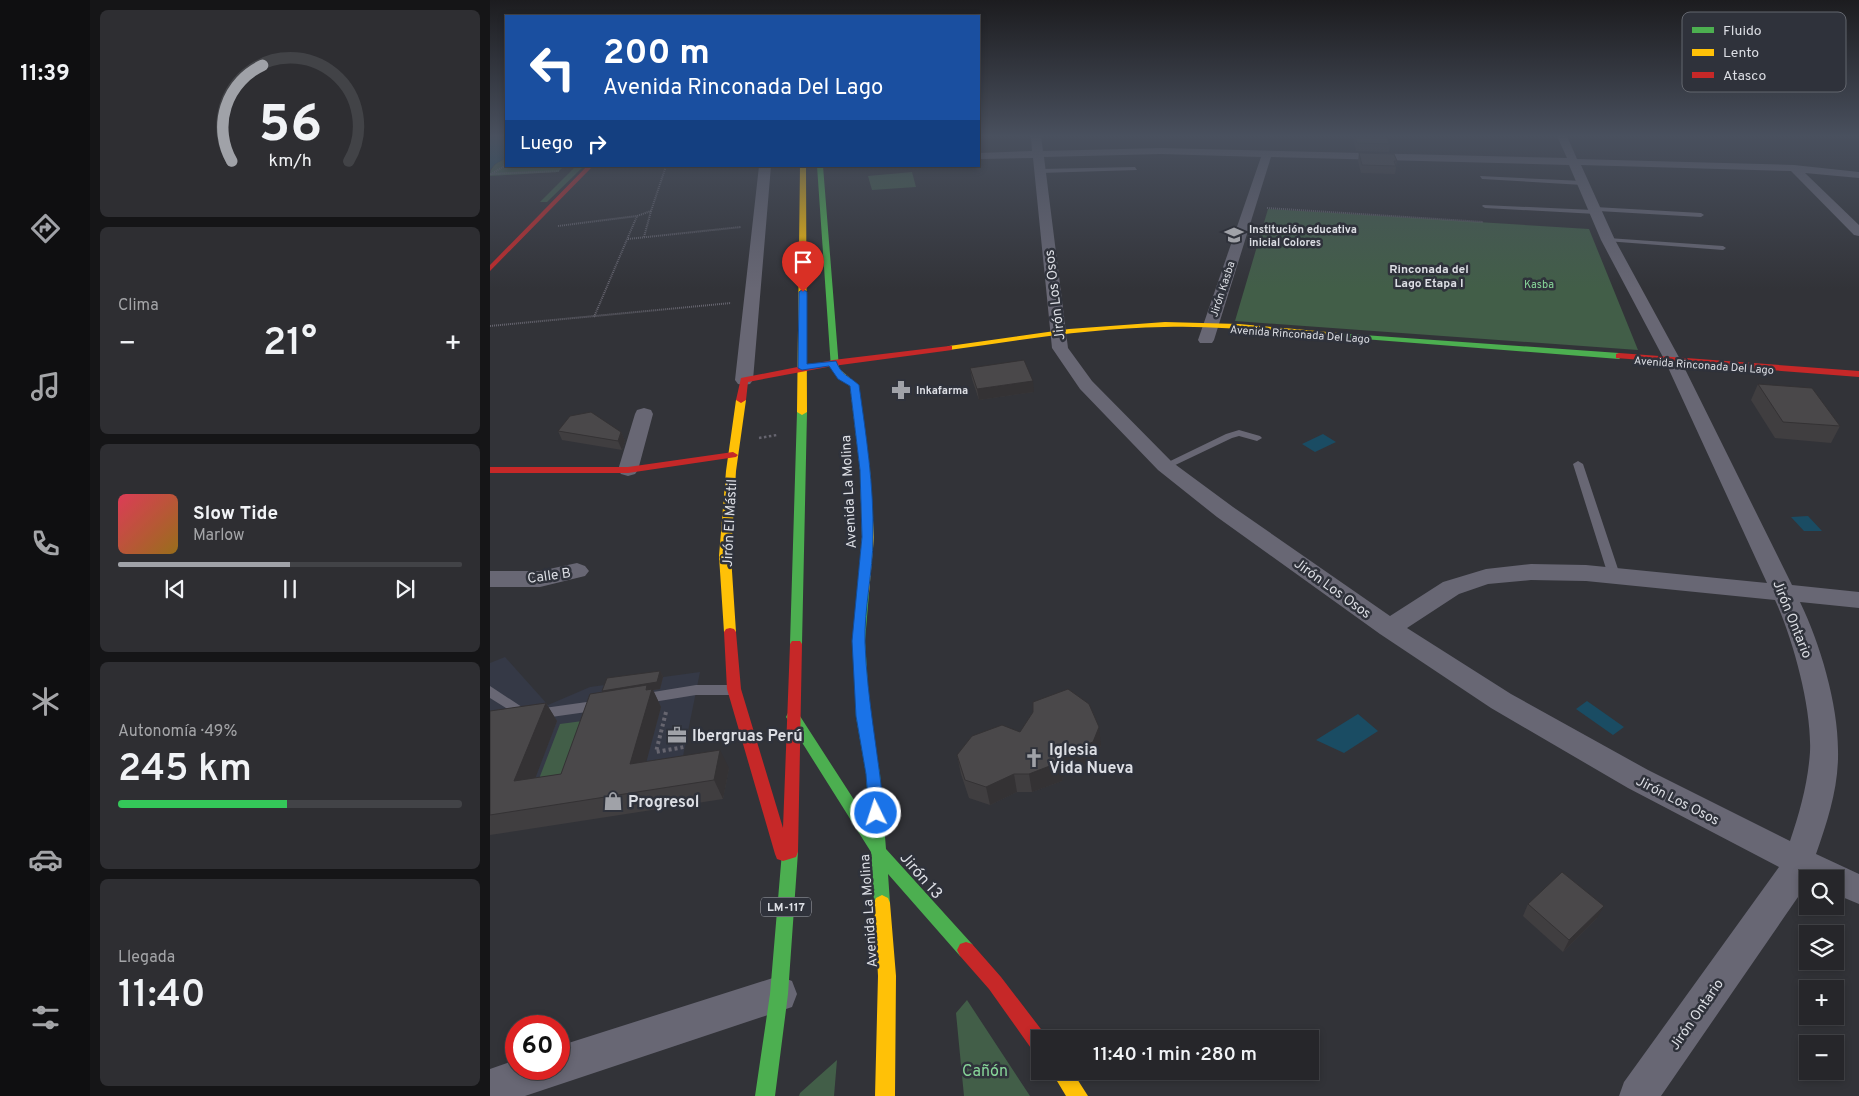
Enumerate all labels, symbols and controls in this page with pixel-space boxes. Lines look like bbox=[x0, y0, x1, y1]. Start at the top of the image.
legend bbox=[1682, 12, 1846, 92]
text: Fluido bbox=[1723, 23, 1762, 40]
text: 200 m bbox=[603, 32, 710, 76]
icon: left bbox=[520, 35, 585, 100]
text: Lento bbox=[1723, 45, 1759, 62]
text: 11:39 bbox=[20, 61, 70, 88]
text: Atasco bbox=[1723, 68, 1766, 85]
text: Avenida Rinconada Del Lago bbox=[603, 75, 883, 102]
text: 56 bbox=[258, 94, 322, 160]
icon: right bbox=[583, 130, 611, 158]
text: Luego bbox=[520, 132, 573, 156]
text: km/h bbox=[268, 150, 312, 173]
icon: directions bbox=[28, 211, 63, 246]
place label: Institución educativa inicial Colores bbox=[1249, 223, 1357, 250]
school or university icon: Institución educativa inicial Colores bbox=[1223, 224, 1245, 246]
pin bbox=[782, 241, 824, 292]
icon: arrive bbox=[789, 248, 817, 276]
street label: Jirón Los Osos bbox=[1041, 249, 1069, 341]
street label: Jirón Kasba bbox=[1207, 259, 1239, 319]
district label: Rinconada del Lago Etapa I bbox=[1389, 262, 1469, 292]
park label: Kasba bbox=[1524, 278, 1554, 292]
text: Clima bbox=[118, 296, 159, 316]
text: 21° bbox=[263, 320, 317, 369]
street label: Avenida Rinconada Del Lago bbox=[1230, 323, 1370, 347]
text: − bbox=[118, 327, 136, 363]
text: + bbox=[444, 327, 462, 363]
street label: Avenida Rinconada Del Lago bbox=[1634, 354, 1774, 378]
icon: music bbox=[28, 369, 63, 404]
pharmacy icon: Inkafarma bbox=[890, 379, 912, 401]
place label: Inkafarma bbox=[916, 384, 968, 398]
street label: Avenida La Molina bbox=[838, 435, 861, 549]
street label: Jirón El Mástil bbox=[720, 479, 741, 567]
text: Slow Tide bbox=[193, 502, 278, 526]
icon: phone bbox=[28, 526, 63, 561]
text: Marlow bbox=[193, 526, 245, 546]
street label: Jirón Los Osos bbox=[1290, 556, 1374, 623]
street label: Calle B bbox=[526, 565, 572, 588]
icon: previous bbox=[161, 575, 189, 603]
icon: pause bbox=[276, 575, 304, 603]
icon: next bbox=[391, 575, 419, 603]
street label: Jirón Ontario bbox=[1768, 578, 1815, 661]
icon: climate bbox=[28, 684, 63, 719]
text: Autonomía · 49% bbox=[118, 722, 237, 742]
office icon: Ibergruas Perú bbox=[666, 724, 688, 746]
place label: Ibergruas Perú bbox=[692, 727, 803, 747]
place label: Iglesia Vida Nueva bbox=[1049, 741, 1133, 779]
text: 245 km bbox=[118, 746, 252, 795]
church icon: Iglesia Vida Nueva bbox=[1023, 747, 1045, 769]
street label: Jirón Los Osos bbox=[1633, 773, 1722, 830]
position arrow bbox=[849, 786, 901, 838]
shop icon: Progresol bbox=[602, 790, 624, 812]
place label: Progresol bbox=[628, 793, 699, 813]
icon: car bbox=[28, 842, 63, 877]
street label: Jirón 13 bbox=[895, 849, 946, 904]
street label: Avenida La Molina bbox=[857, 854, 882, 968]
map controls bbox=[1799, 870, 1844, 1080]
button: search bbox=[1799, 870, 1844, 915]
road number: LM-117 bbox=[761, 898, 811, 916]
button: layers bbox=[1799, 925, 1844, 970]
text: Llegada bbox=[118, 948, 175, 968]
text: 11:40 bbox=[118, 972, 206, 1021]
street label: Jirón Ontario bbox=[1667, 976, 1728, 1054]
button: + bbox=[1799, 980, 1844, 1025]
icon: filters bbox=[28, 1000, 63, 1035]
speed limit sign: 60 bbox=[505, 1015, 570, 1080]
button: − bbox=[1799, 1035, 1844, 1080]
text: 11:40 · 1 min · 280 m bbox=[1093, 1043, 1257, 1067]
park label: Cañón bbox=[962, 1062, 1008, 1082]

